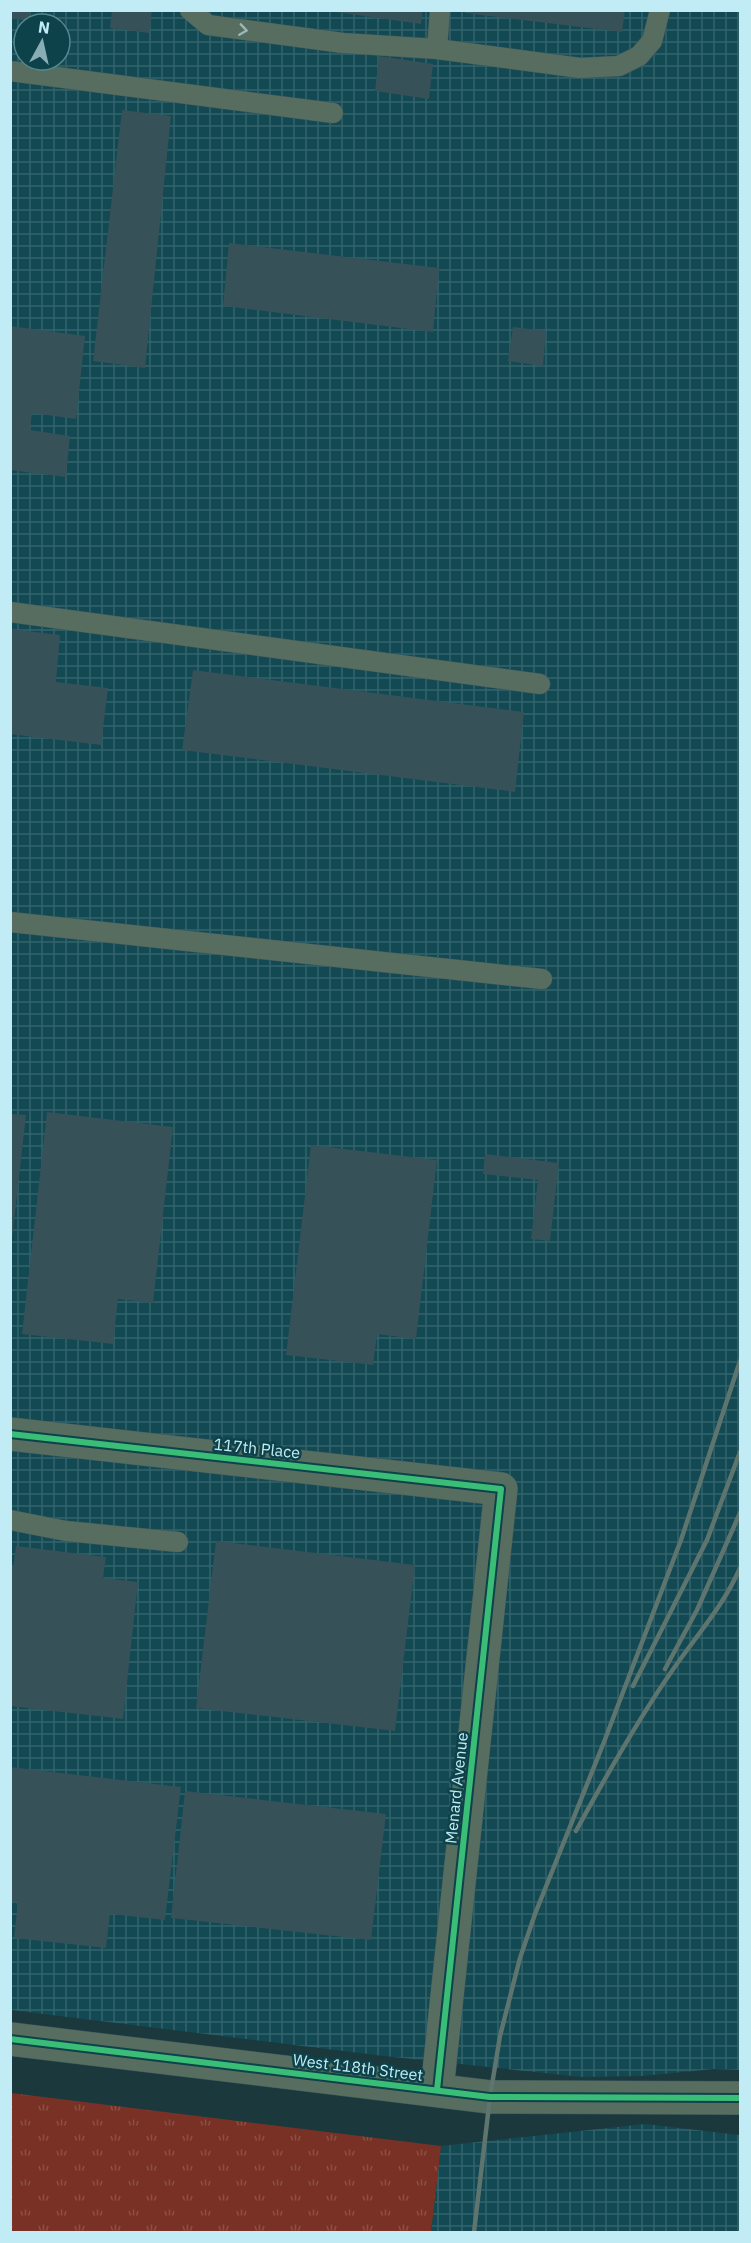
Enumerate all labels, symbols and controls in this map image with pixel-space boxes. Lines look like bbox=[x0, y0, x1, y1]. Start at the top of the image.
north arrow bbox=[12, 12, 72, 72]
text: N bbox=[37, 16, 51, 38]
one-way arrow bbox=[238, 23, 247, 35]
street label: 117th Place bbox=[213, 1434, 301, 1462]
street label: Menard Avenue bbox=[440, 1731, 472, 1845]
street label: West 118th Street bbox=[292, 2049, 424, 2085]

